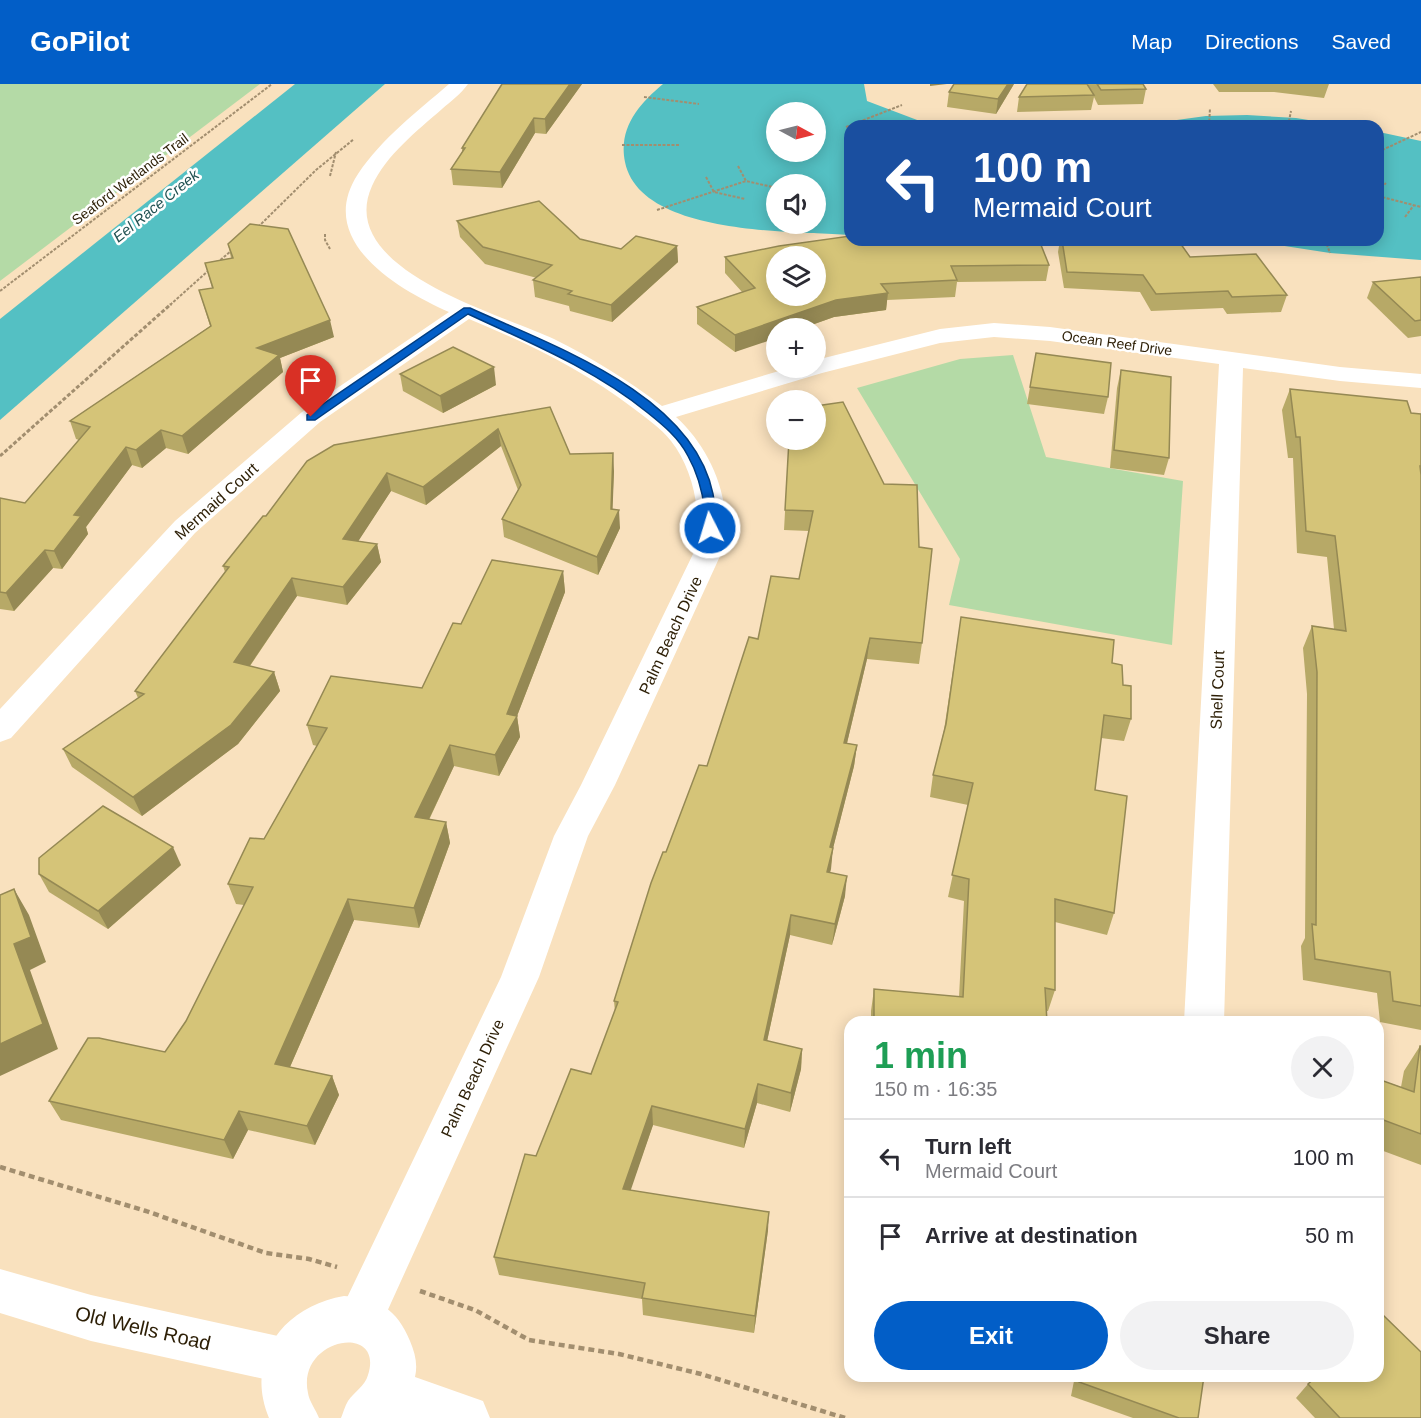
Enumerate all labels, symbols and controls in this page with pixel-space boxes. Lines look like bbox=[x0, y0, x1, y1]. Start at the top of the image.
text: GoPilot bbox=[30, 26, 130, 57]
text: Map bbox=[1131, 30, 1172, 53]
text: Directions bbox=[1205, 30, 1298, 53]
text: Saved bbox=[1331, 30, 1391, 53]
north arrow bbox=[766, 102, 826, 162]
map controls bbox=[766, 102, 826, 450]
street label: Seaford Wetlands Trail bbox=[69, 130, 191, 228]
icon: left bbox=[874, 144, 952, 222]
text: 100 m bbox=[973, 144, 1092, 191]
water label: Eel Race Creek bbox=[110, 165, 203, 245]
button: sound bbox=[766, 174, 826, 234]
text: Mermaid Court bbox=[973, 193, 1152, 223]
button: layers bbox=[766, 246, 826, 306]
button: + bbox=[766, 318, 826, 378]
street label: Ocean Reef Drive bbox=[1061, 327, 1173, 359]
pin bbox=[285, 355, 336, 417]
icon: arrive bbox=[294, 364, 327, 397]
button: − bbox=[766, 390, 826, 450]
street label: Mermaid Court bbox=[171, 459, 262, 543]
position arrow bbox=[678, 496, 742, 560]
street label: Palm Beach Drive bbox=[636, 574, 705, 697]
street label: Shell Court bbox=[1208, 650, 1227, 730]
street label: Palm Beach Drive bbox=[438, 1017, 507, 1140]
text: 1 min bbox=[874, 1035, 968, 1076]
button: close bbox=[1291, 1036, 1354, 1099]
text: 150 m · 16:35 bbox=[874, 1078, 997, 1100]
text: Turn left bbox=[925, 1134, 1011, 1159]
icon: left bbox=[874, 1142, 907, 1175]
text: 100 m bbox=[1293, 1145, 1354, 1170]
text: Mermaid Court bbox=[925, 1160, 1057, 1182]
icon: arrive bbox=[874, 1220, 907, 1253]
text: Arrive at destination bbox=[925, 1223, 1138, 1248]
text: 50 m bbox=[1305, 1223, 1354, 1248]
button: Exit bbox=[874, 1301, 1108, 1370]
button: Share bbox=[1120, 1301, 1354, 1370]
street label: Old Wells Road bbox=[73, 1302, 213, 1354]

